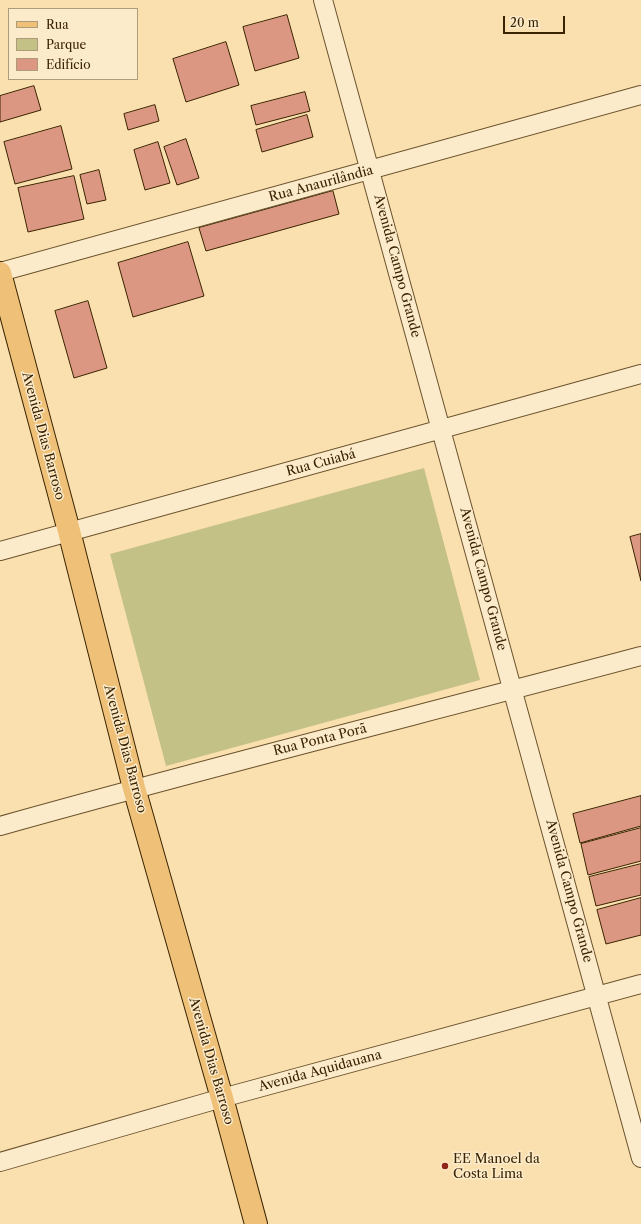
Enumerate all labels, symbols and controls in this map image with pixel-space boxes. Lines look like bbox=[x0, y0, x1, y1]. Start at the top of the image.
legend bbox=[8, 8, 138, 80]
scale bar bbox=[505, 8, 567, 34]
text: 20 m bbox=[510, 15, 539, 30]
text: Rua bbox=[46, 17, 69, 32]
text: Parque bbox=[46, 37, 86, 52]
text: Edifício bbox=[46, 57, 91, 72]
street label: Rua Anaurilândia bbox=[267, 163, 375, 205]
street label: Avenida Campo Grande bbox=[370, 193, 424, 339]
street label: Avenida Dias Barroso bbox=[18, 370, 68, 502]
street label: Rua Cuiabá bbox=[285, 446, 357, 480]
street label: Avenida Campo Grande bbox=[456, 506, 510, 652]
street label: Avenida Dias Barroso bbox=[100, 683, 150, 815]
street label: Rua Ponta Porã bbox=[272, 721, 368, 759]
street label: Avenida Campo Grande bbox=[542, 818, 596, 964]
street label: Avenida Dias Barroso bbox=[185, 995, 237, 1127]
street label: Avenida Aquidauana bbox=[257, 1047, 383, 1095]
place label: EE Manoel da Costa Lima bbox=[453, 1151, 540, 1182]
marker: EE Manoel da Costa Lima bbox=[440, 1161, 450, 1171]

